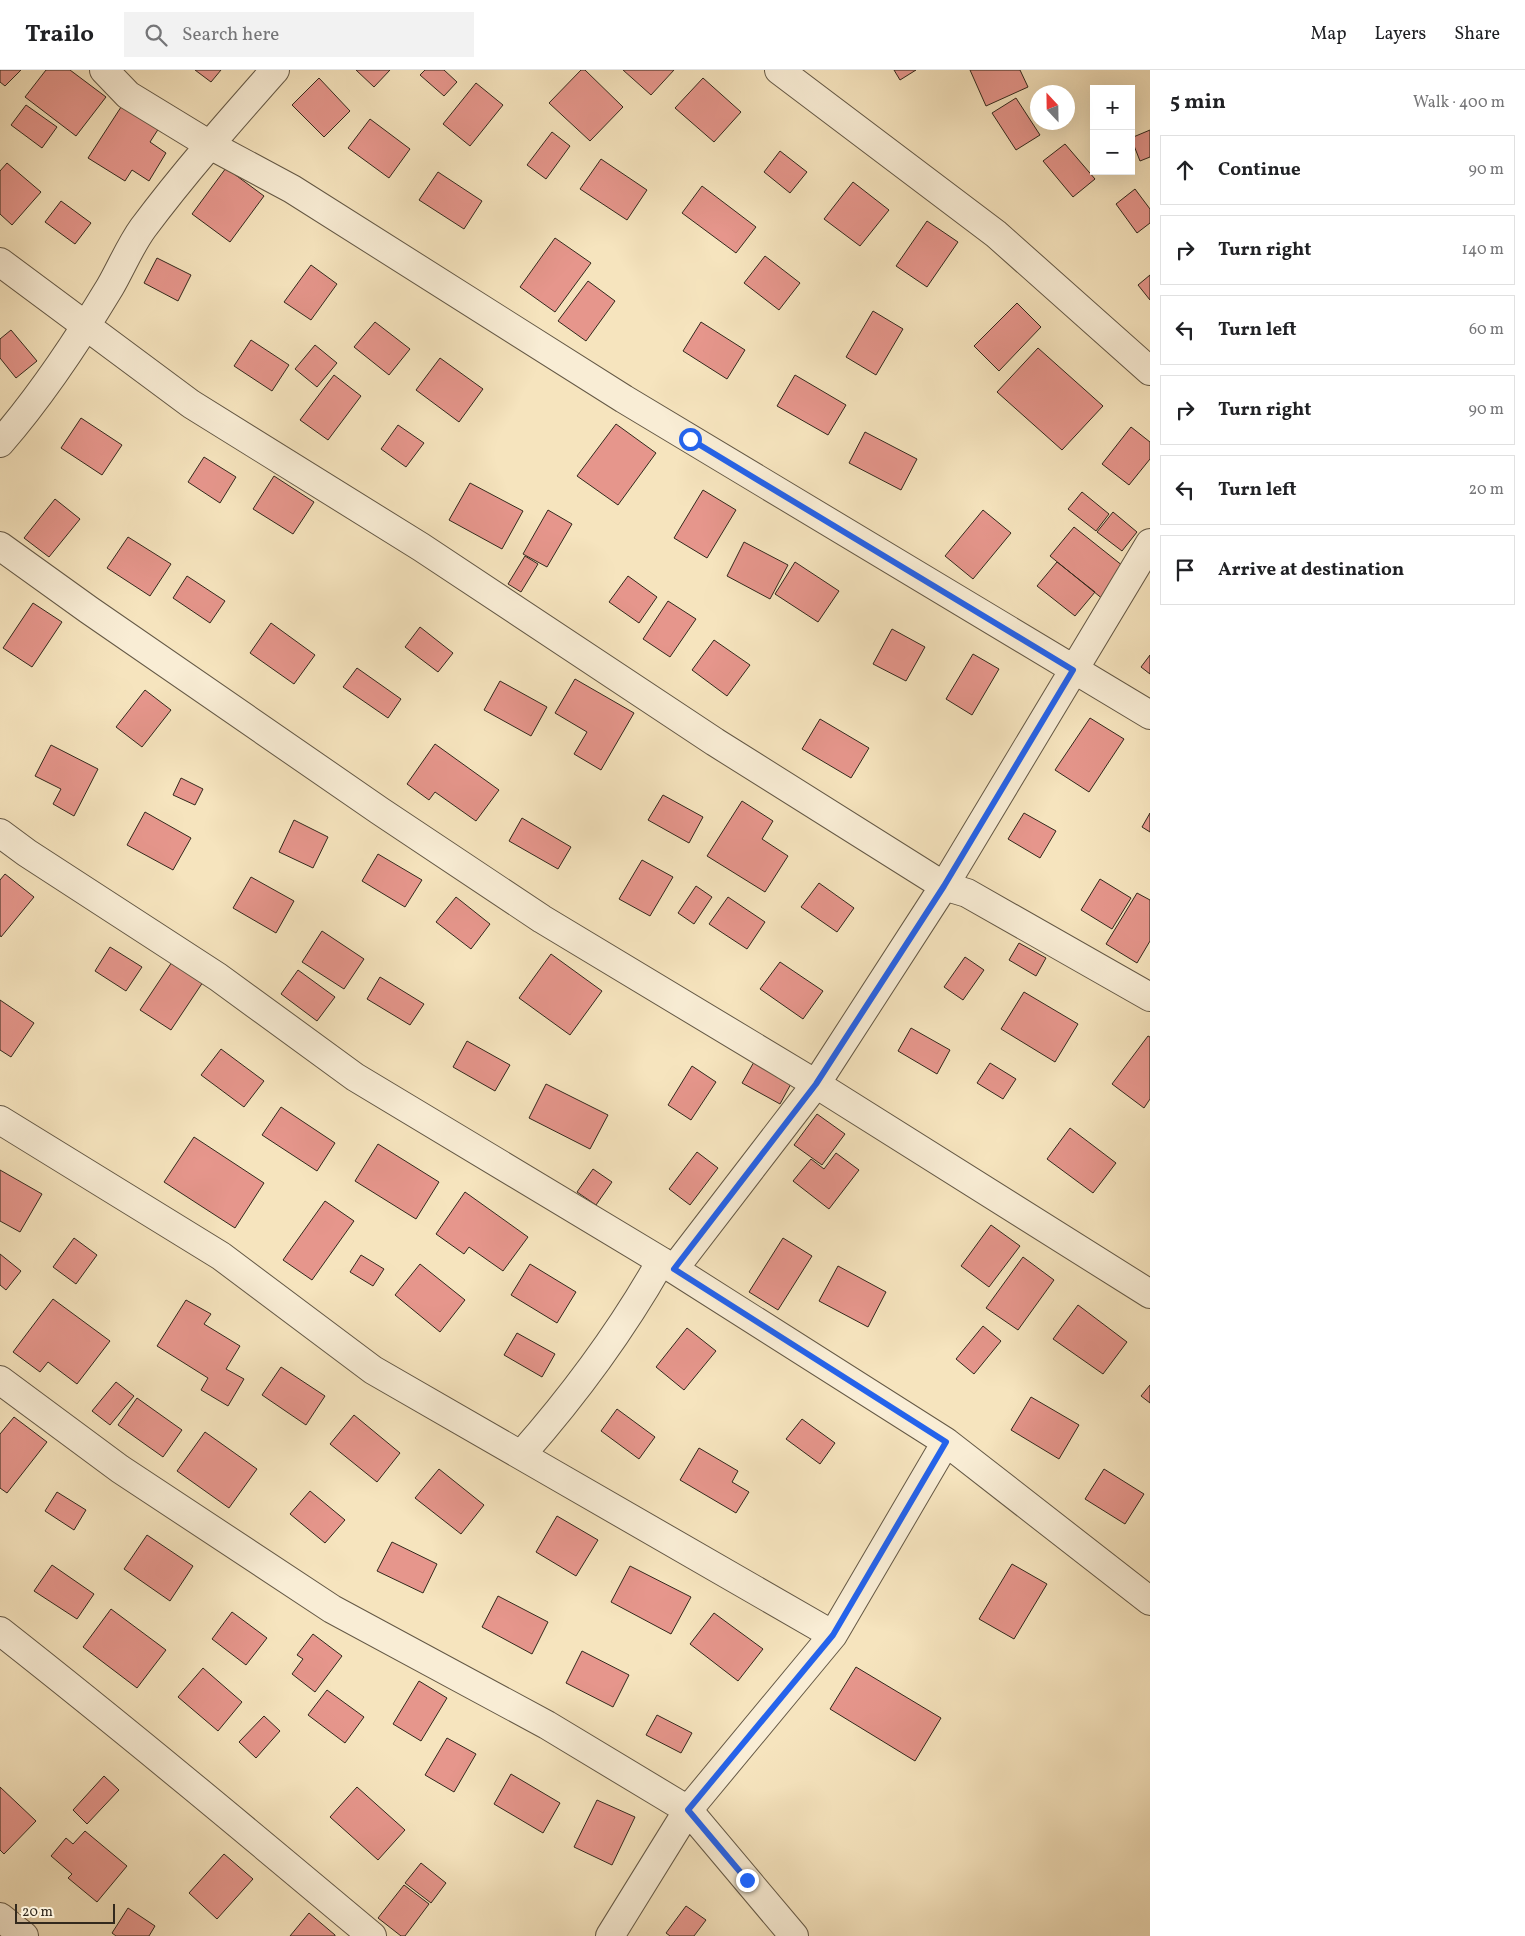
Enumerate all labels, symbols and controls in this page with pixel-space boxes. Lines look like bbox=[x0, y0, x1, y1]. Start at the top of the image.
search box bbox=[124, 12, 474, 57]
text: Trailo bbox=[25, 18, 94, 52]
icon: search bbox=[142, 21, 170, 49]
text: Search here bbox=[182, 22, 279, 48]
text: Map bbox=[1310, 22, 1346, 47]
text: Layers bbox=[1374, 22, 1426, 47]
text: Share bbox=[1454, 22, 1500, 47]
north arrow bbox=[1030, 85, 1075, 130]
map controls bbox=[1090, 85, 1135, 175]
button: + bbox=[1090, 85, 1135, 130]
text: 5 min bbox=[1170, 88, 1226, 117]
text: Walk · 400 m bbox=[1413, 92, 1505, 114]
button: − bbox=[1090, 130, 1135, 175]
icon: ahead bbox=[1171, 156, 1199, 184]
text: Continue bbox=[1218, 157, 1301, 183]
text: 90 m bbox=[1468, 159, 1504, 181]
icon: right bbox=[1171, 236, 1199, 264]
text: Turn right bbox=[1218, 237, 1311, 263]
text: 140 m bbox=[1462, 239, 1504, 261]
icon: left bbox=[1171, 316, 1199, 344]
text: Turn left bbox=[1218, 317, 1297, 343]
text: 60 m bbox=[1469, 319, 1504, 341]
icon: right bbox=[1171, 396, 1199, 424]
text: Turn right bbox=[1218, 397, 1311, 423]
text: 90 m bbox=[1468, 399, 1504, 421]
route start bbox=[679, 428, 702, 451]
icon: left bbox=[1171, 476, 1199, 504]
text: Turn left bbox=[1218, 477, 1297, 503]
text: 20 m bbox=[1469, 479, 1504, 501]
icon: arrive bbox=[1171, 556, 1199, 584]
text: Arrive at destination bbox=[1218, 557, 1404, 583]
route end bbox=[736, 1869, 759, 1892]
scale bar bbox=[15, 1901, 115, 1924]
text: 20 m bbox=[22, 1903, 53, 1922]

